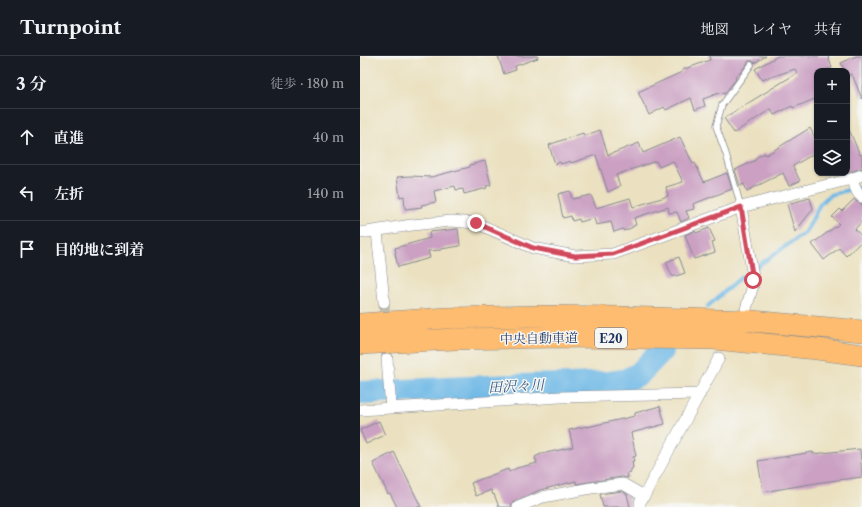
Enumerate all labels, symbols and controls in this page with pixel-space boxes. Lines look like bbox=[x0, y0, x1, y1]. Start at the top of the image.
text: Turnpoint bbox=[20, 16, 121, 39]
text: 地図 bbox=[701, 20, 729, 38]
text: レイヤ bbox=[751, 20, 792, 38]
text: 共有 bbox=[814, 20, 842, 38]
map controls bbox=[814, 68, 850, 176]
button: + bbox=[814, 68, 850, 104]
text: 3 分 bbox=[16, 74, 47, 94]
text: 徒歩 · 180 m bbox=[270, 75, 344, 91]
button: − bbox=[814, 104, 850, 140]
icon: ahead bbox=[16, 126, 38, 148]
text: 直進 bbox=[54, 128, 84, 147]
text: 40 m bbox=[313, 129, 344, 145]
button: layers bbox=[814, 140, 850, 176]
icon: left bbox=[16, 182, 38, 204]
text: 左折 bbox=[54, 184, 84, 203]
text: 140 m bbox=[307, 185, 344, 201]
route end bbox=[467, 214, 485, 232]
icon: arrive bbox=[16, 238, 38, 260]
text: 目的地に到着 bbox=[54, 240, 144, 259]
route start bbox=[744, 271, 762, 289]
road number: E20 bbox=[595, 328, 627, 348]
street label: 中央自動車道 bbox=[500, 329, 578, 347]
water label: 田沢々川 bbox=[488, 375, 546, 396]

